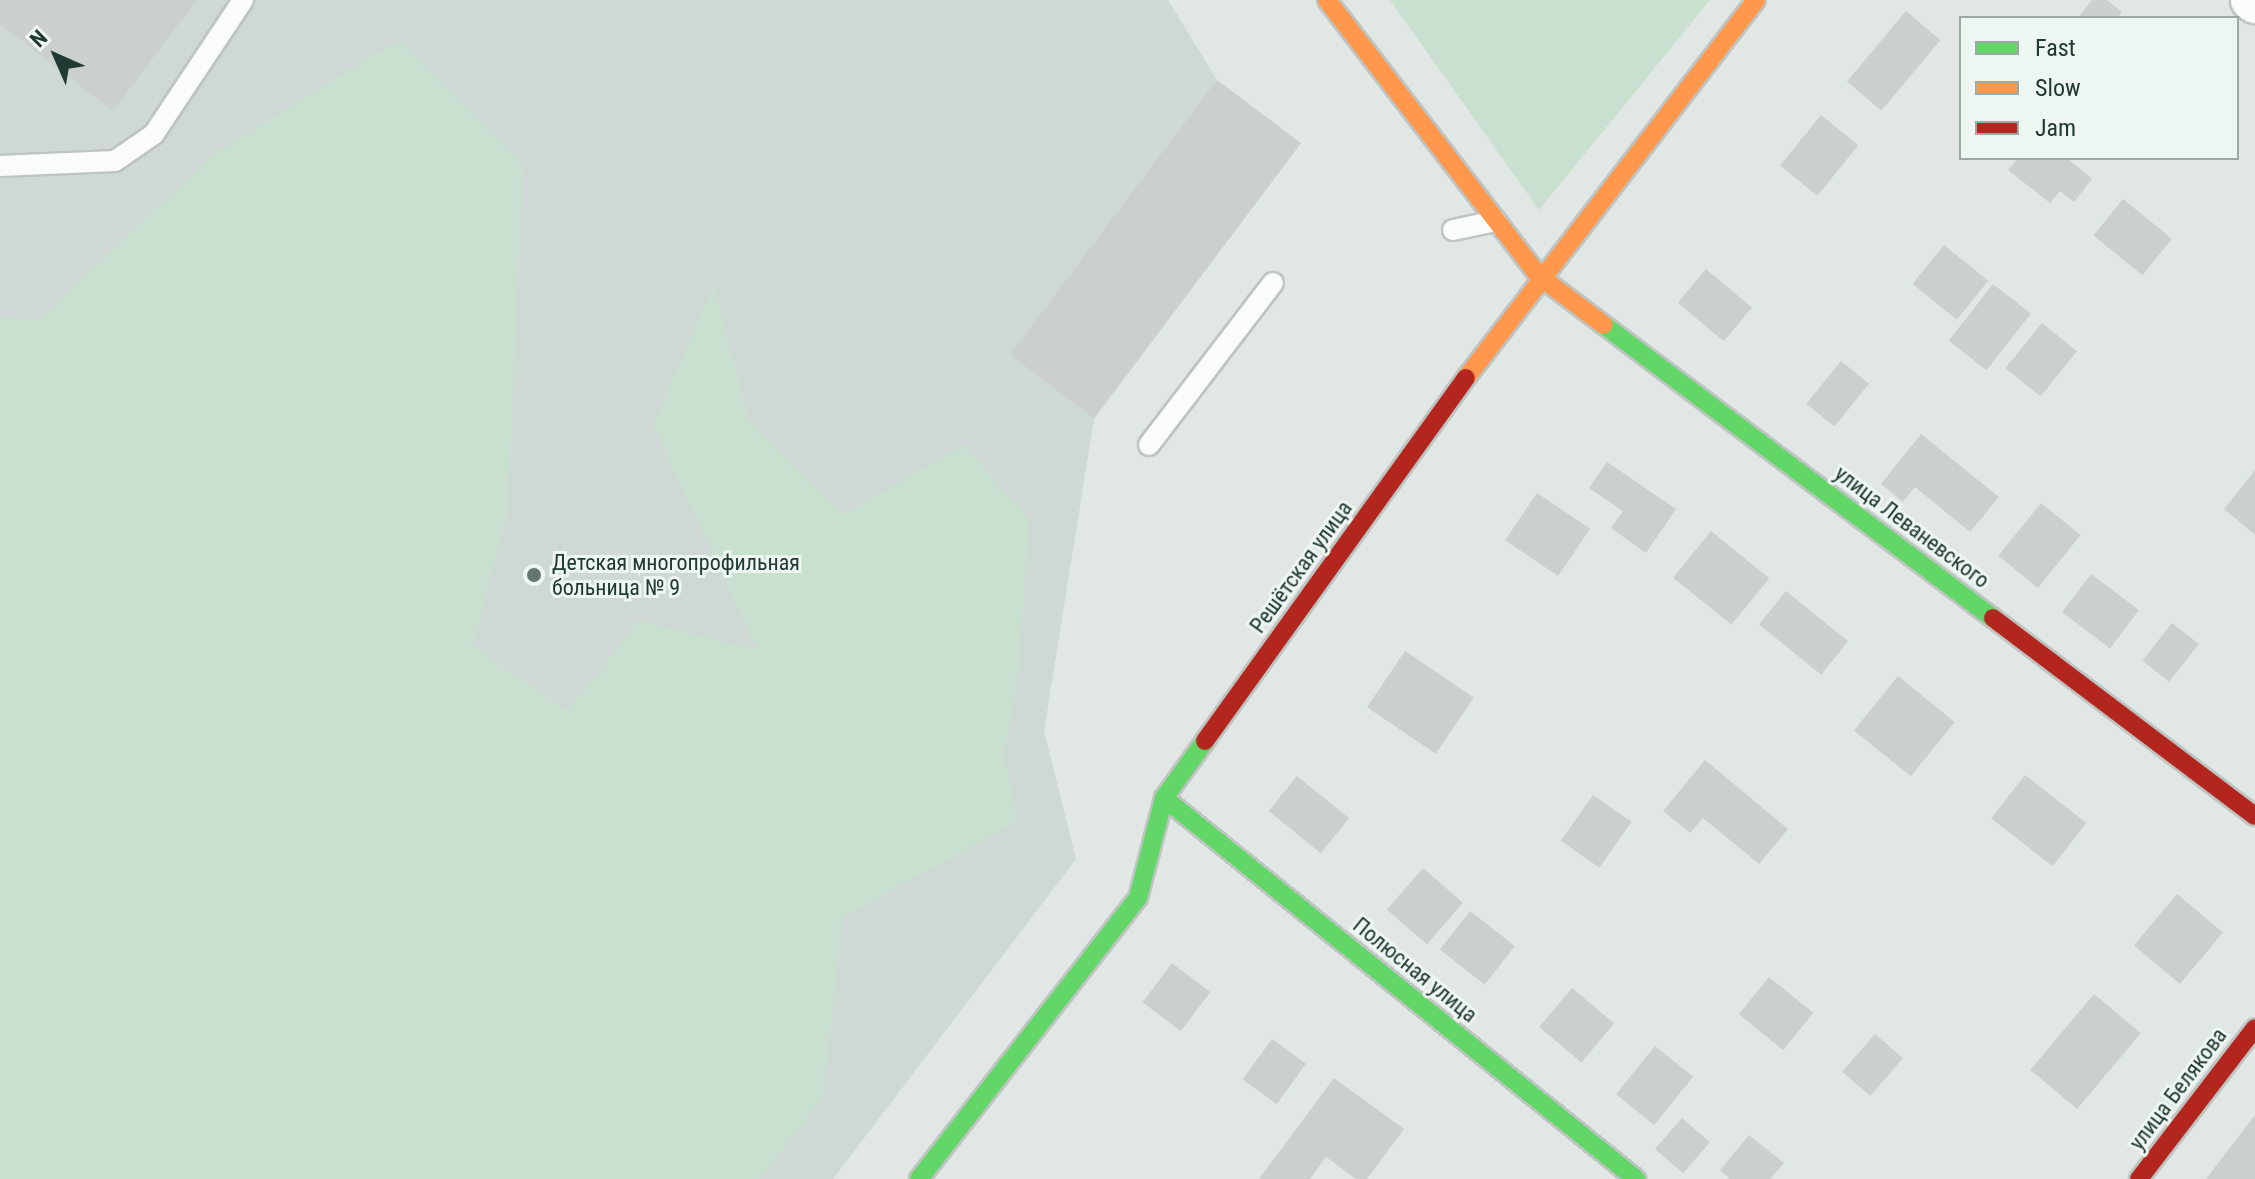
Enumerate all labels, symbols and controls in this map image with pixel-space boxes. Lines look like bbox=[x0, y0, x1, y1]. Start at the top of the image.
north arrow bbox=[16, 16, 96, 96]
legend bbox=[1959, 16, 2239, 160]
text: N bbox=[25, 25, 52, 52]
text: Fast bbox=[2035, 34, 2076, 62]
text: Slow bbox=[2035, 74, 2081, 102]
text: Jam bbox=[2035, 114, 2076, 142]
street label: улица Леваневского bbox=[1829, 460, 1995, 594]
street label: Решётская улица bbox=[1244, 496, 1358, 638]
place label: Детская многопрофильная больница № 9 bbox=[552, 549, 800, 600]
marker: Детская многопрофильная больница № 9 bbox=[523, 564, 545, 586]
street label: Полюсная улица bbox=[1348, 912, 1482, 1028]
street label: улица Белякова bbox=[2124, 1023, 2232, 1155]

